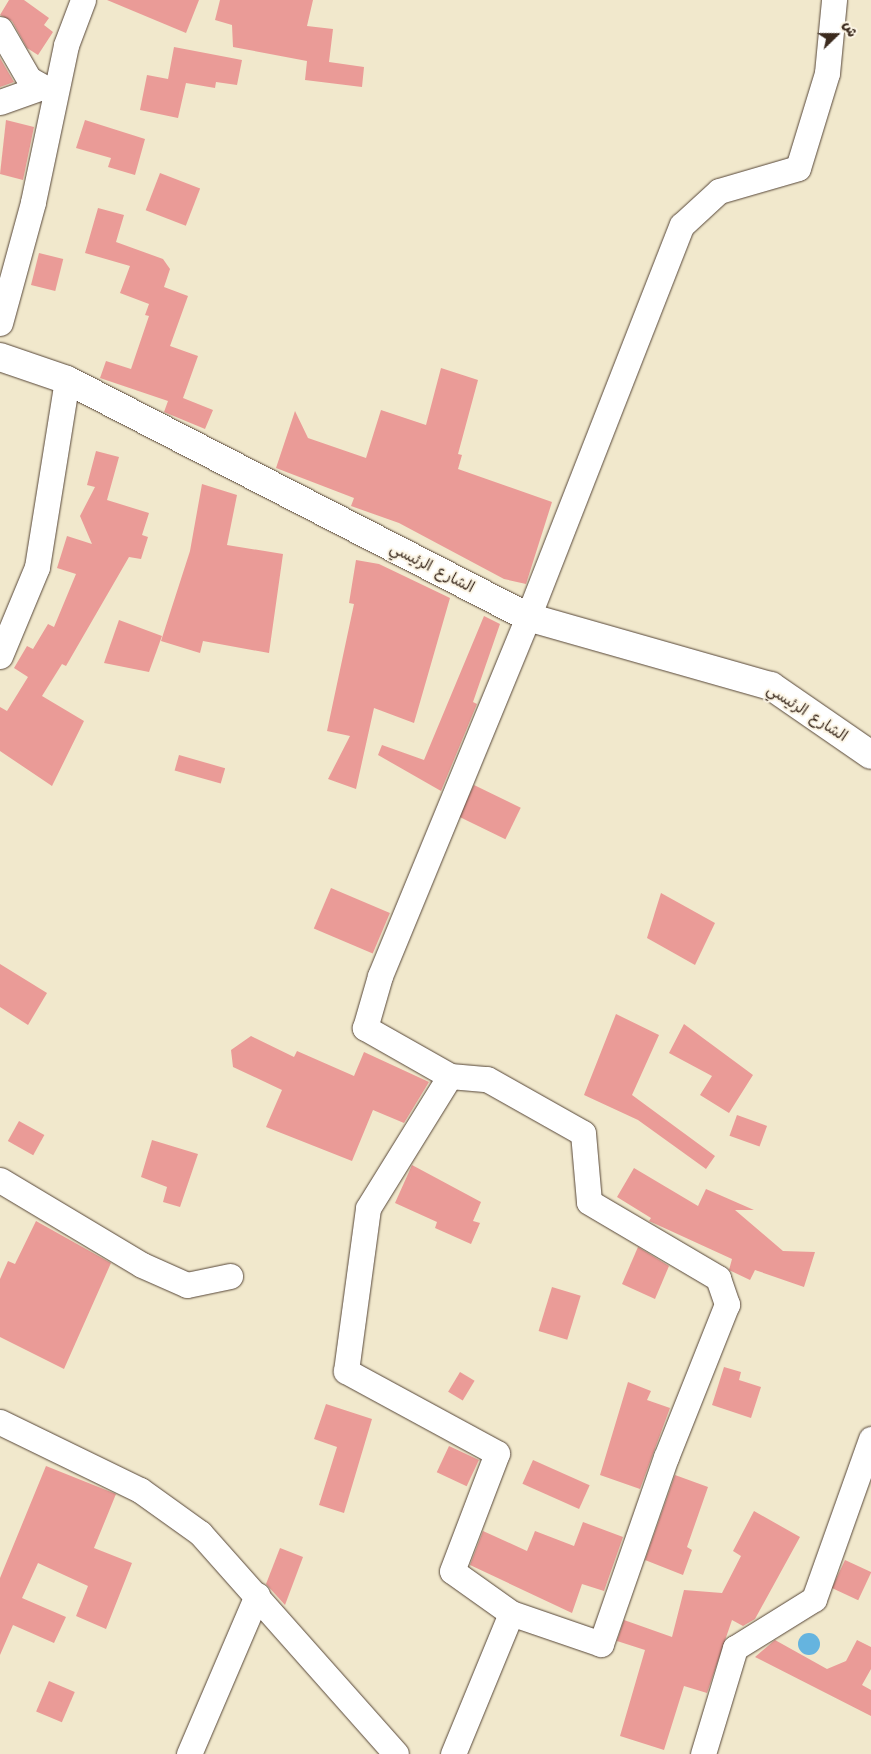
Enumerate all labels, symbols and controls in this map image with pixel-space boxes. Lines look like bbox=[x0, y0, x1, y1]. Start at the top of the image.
north arrow bbox=[811, 10, 861, 60]
text: ش bbox=[838, 18, 862, 40]
street label: الشارع الرئيسي bbox=[387, 539, 477, 597]
street label: الشارع الرئيسي bbox=[763, 680, 851, 746]

